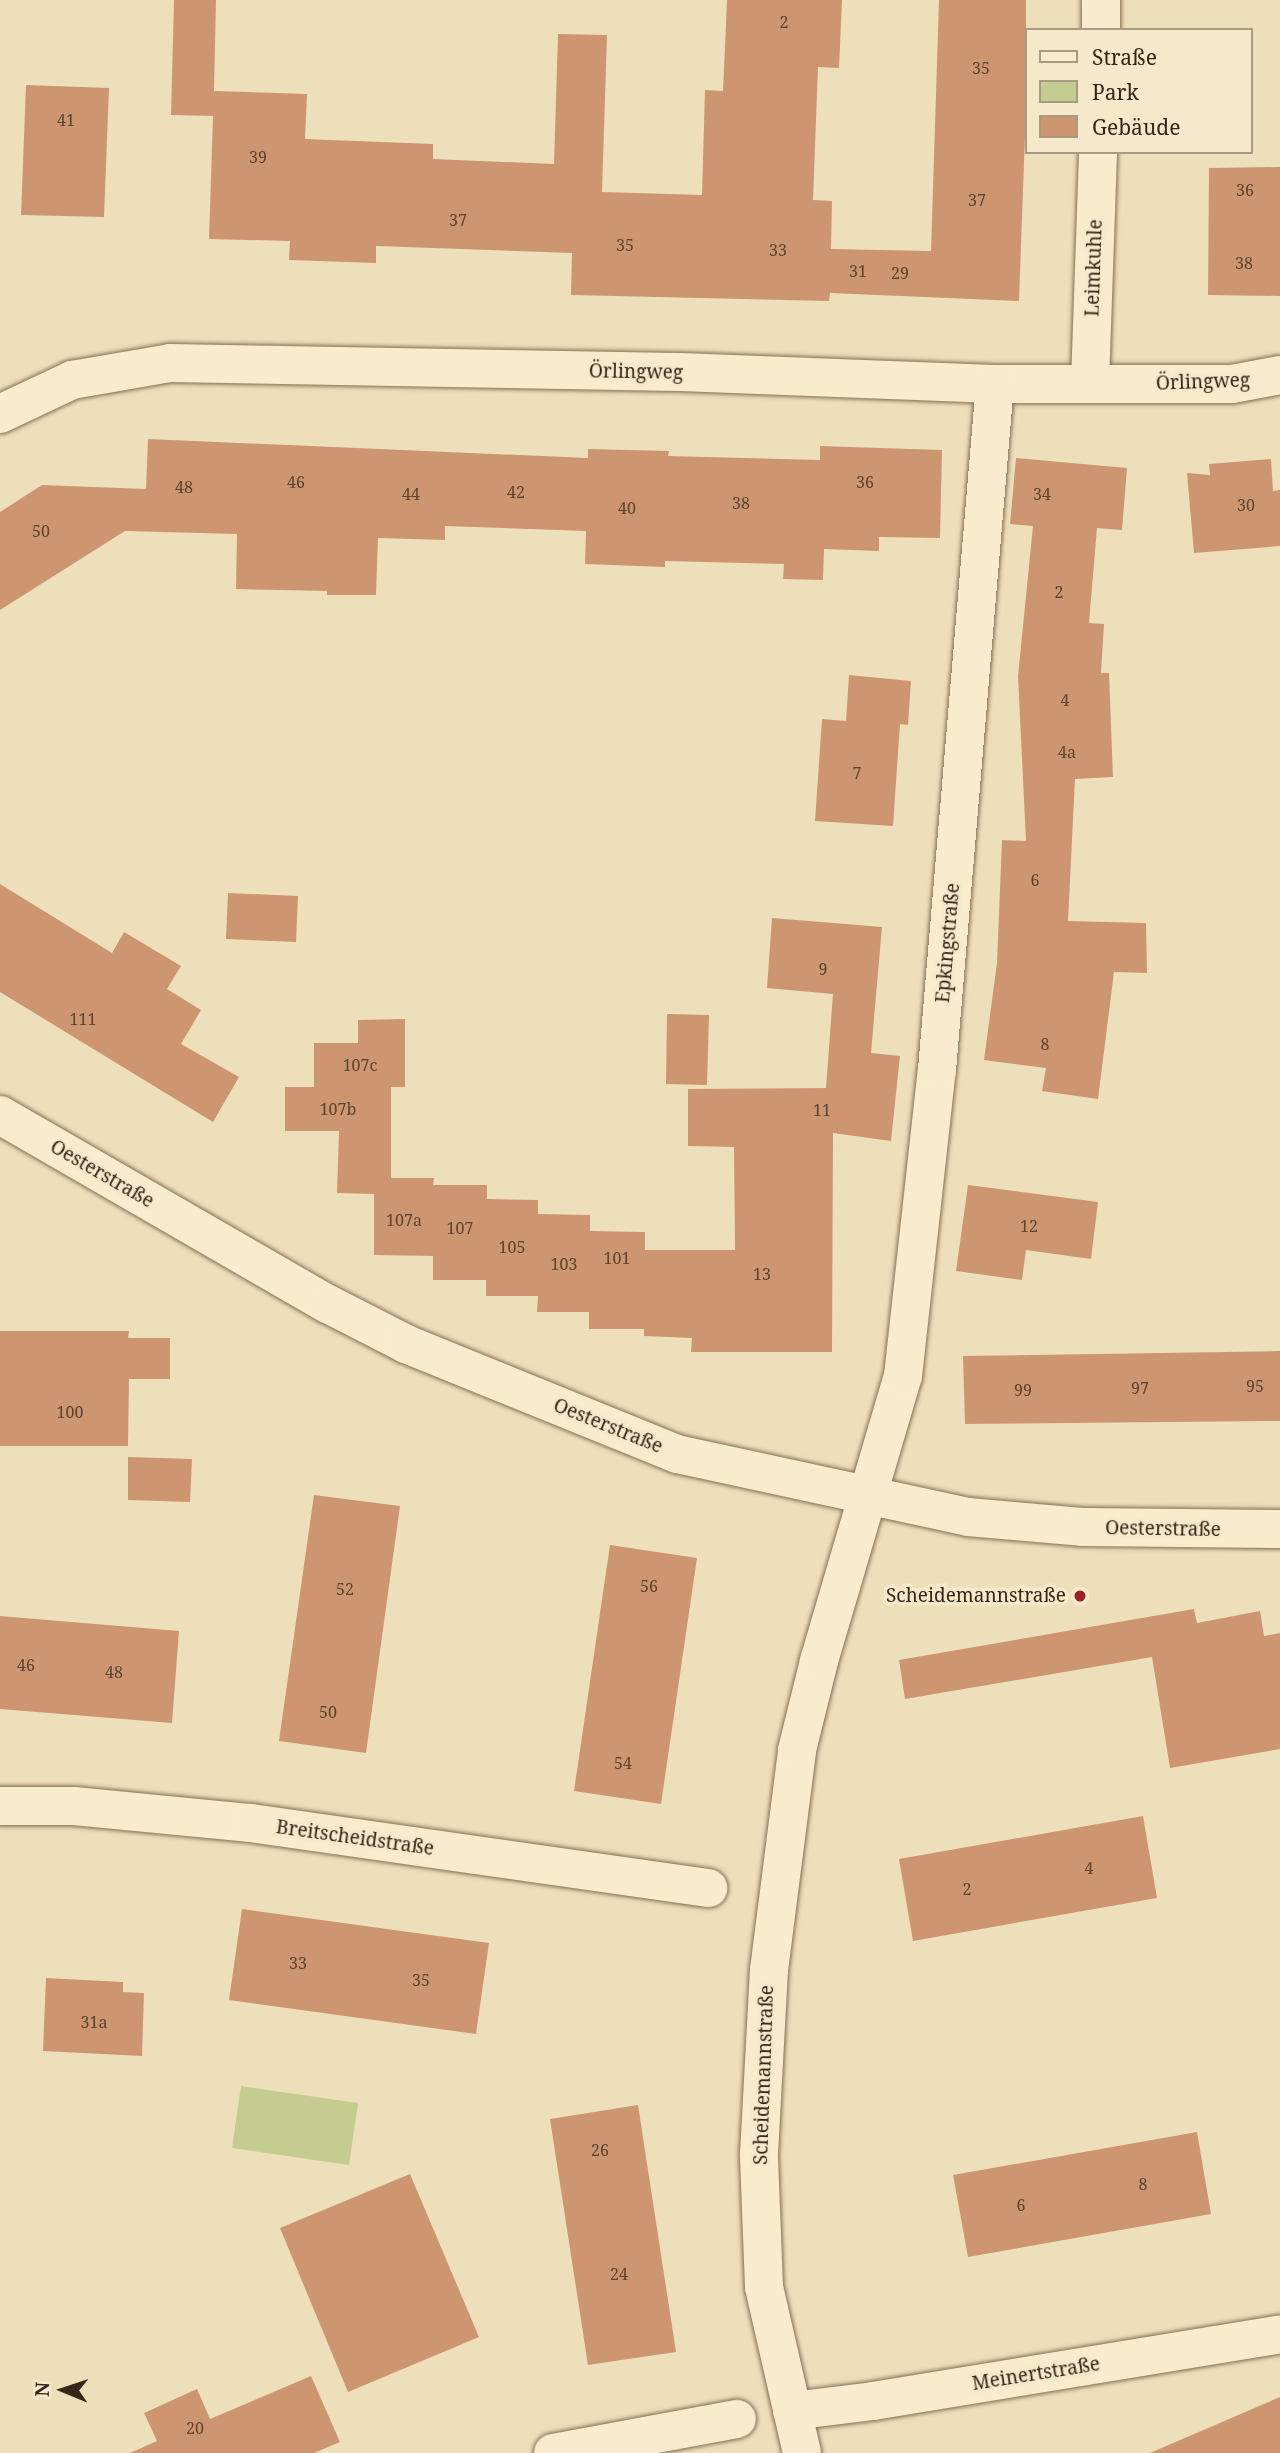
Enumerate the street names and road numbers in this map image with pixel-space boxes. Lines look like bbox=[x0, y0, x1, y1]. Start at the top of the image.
street label: Leimkuhle bbox=[1081, 219, 1107, 317]
street label: Örlingweg bbox=[589, 360, 683, 384]
street label: Örlingweg bbox=[1156, 369, 1250, 395]
street label: Epkingstraße bbox=[931, 882, 965, 1004]
street label: Oesterstraße bbox=[46, 1135, 158, 1213]
street label: Oesterstraße bbox=[550, 1394, 666, 1458]
street label: Oesterstraße bbox=[1105, 1517, 1221, 1541]
street label: Breitscheidstraße bbox=[275, 1816, 435, 1860]
street label: Scheidemannstraße bbox=[749, 1985, 779, 2165]
street label: Meinertstraße bbox=[970, 2353, 1102, 2395]

